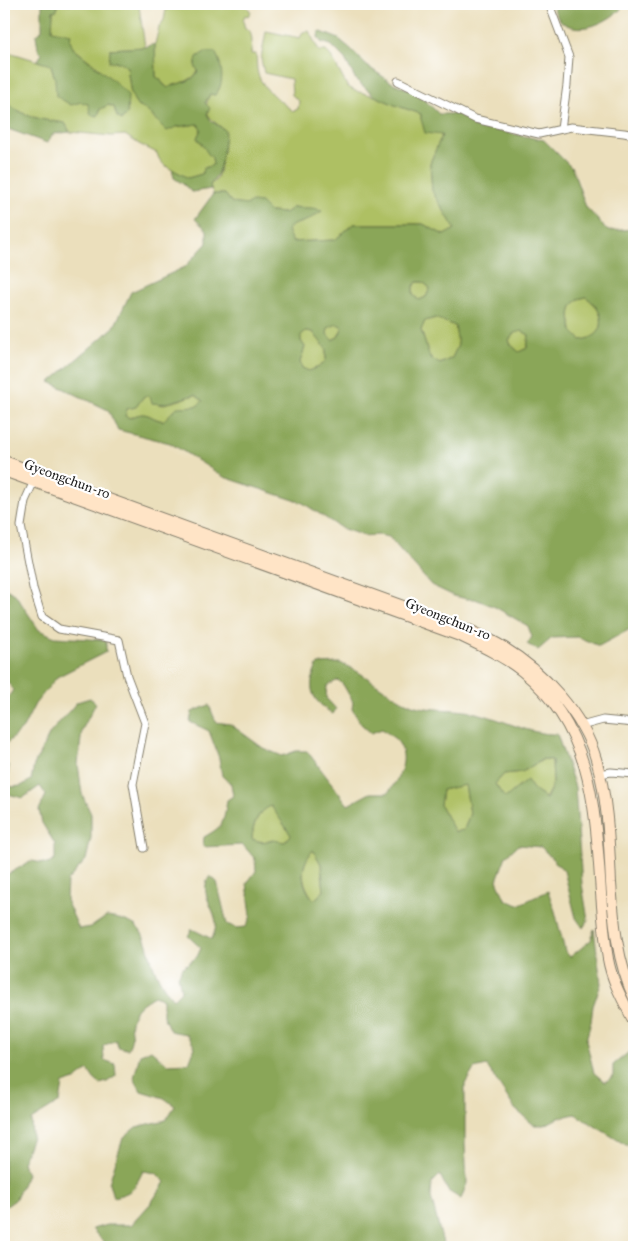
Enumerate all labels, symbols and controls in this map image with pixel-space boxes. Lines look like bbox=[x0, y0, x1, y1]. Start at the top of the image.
street label: Gyeongchun-ro bbox=[22, 456, 112, 502]
street label: Gyeongchun-ro bbox=[403, 594, 493, 644]

